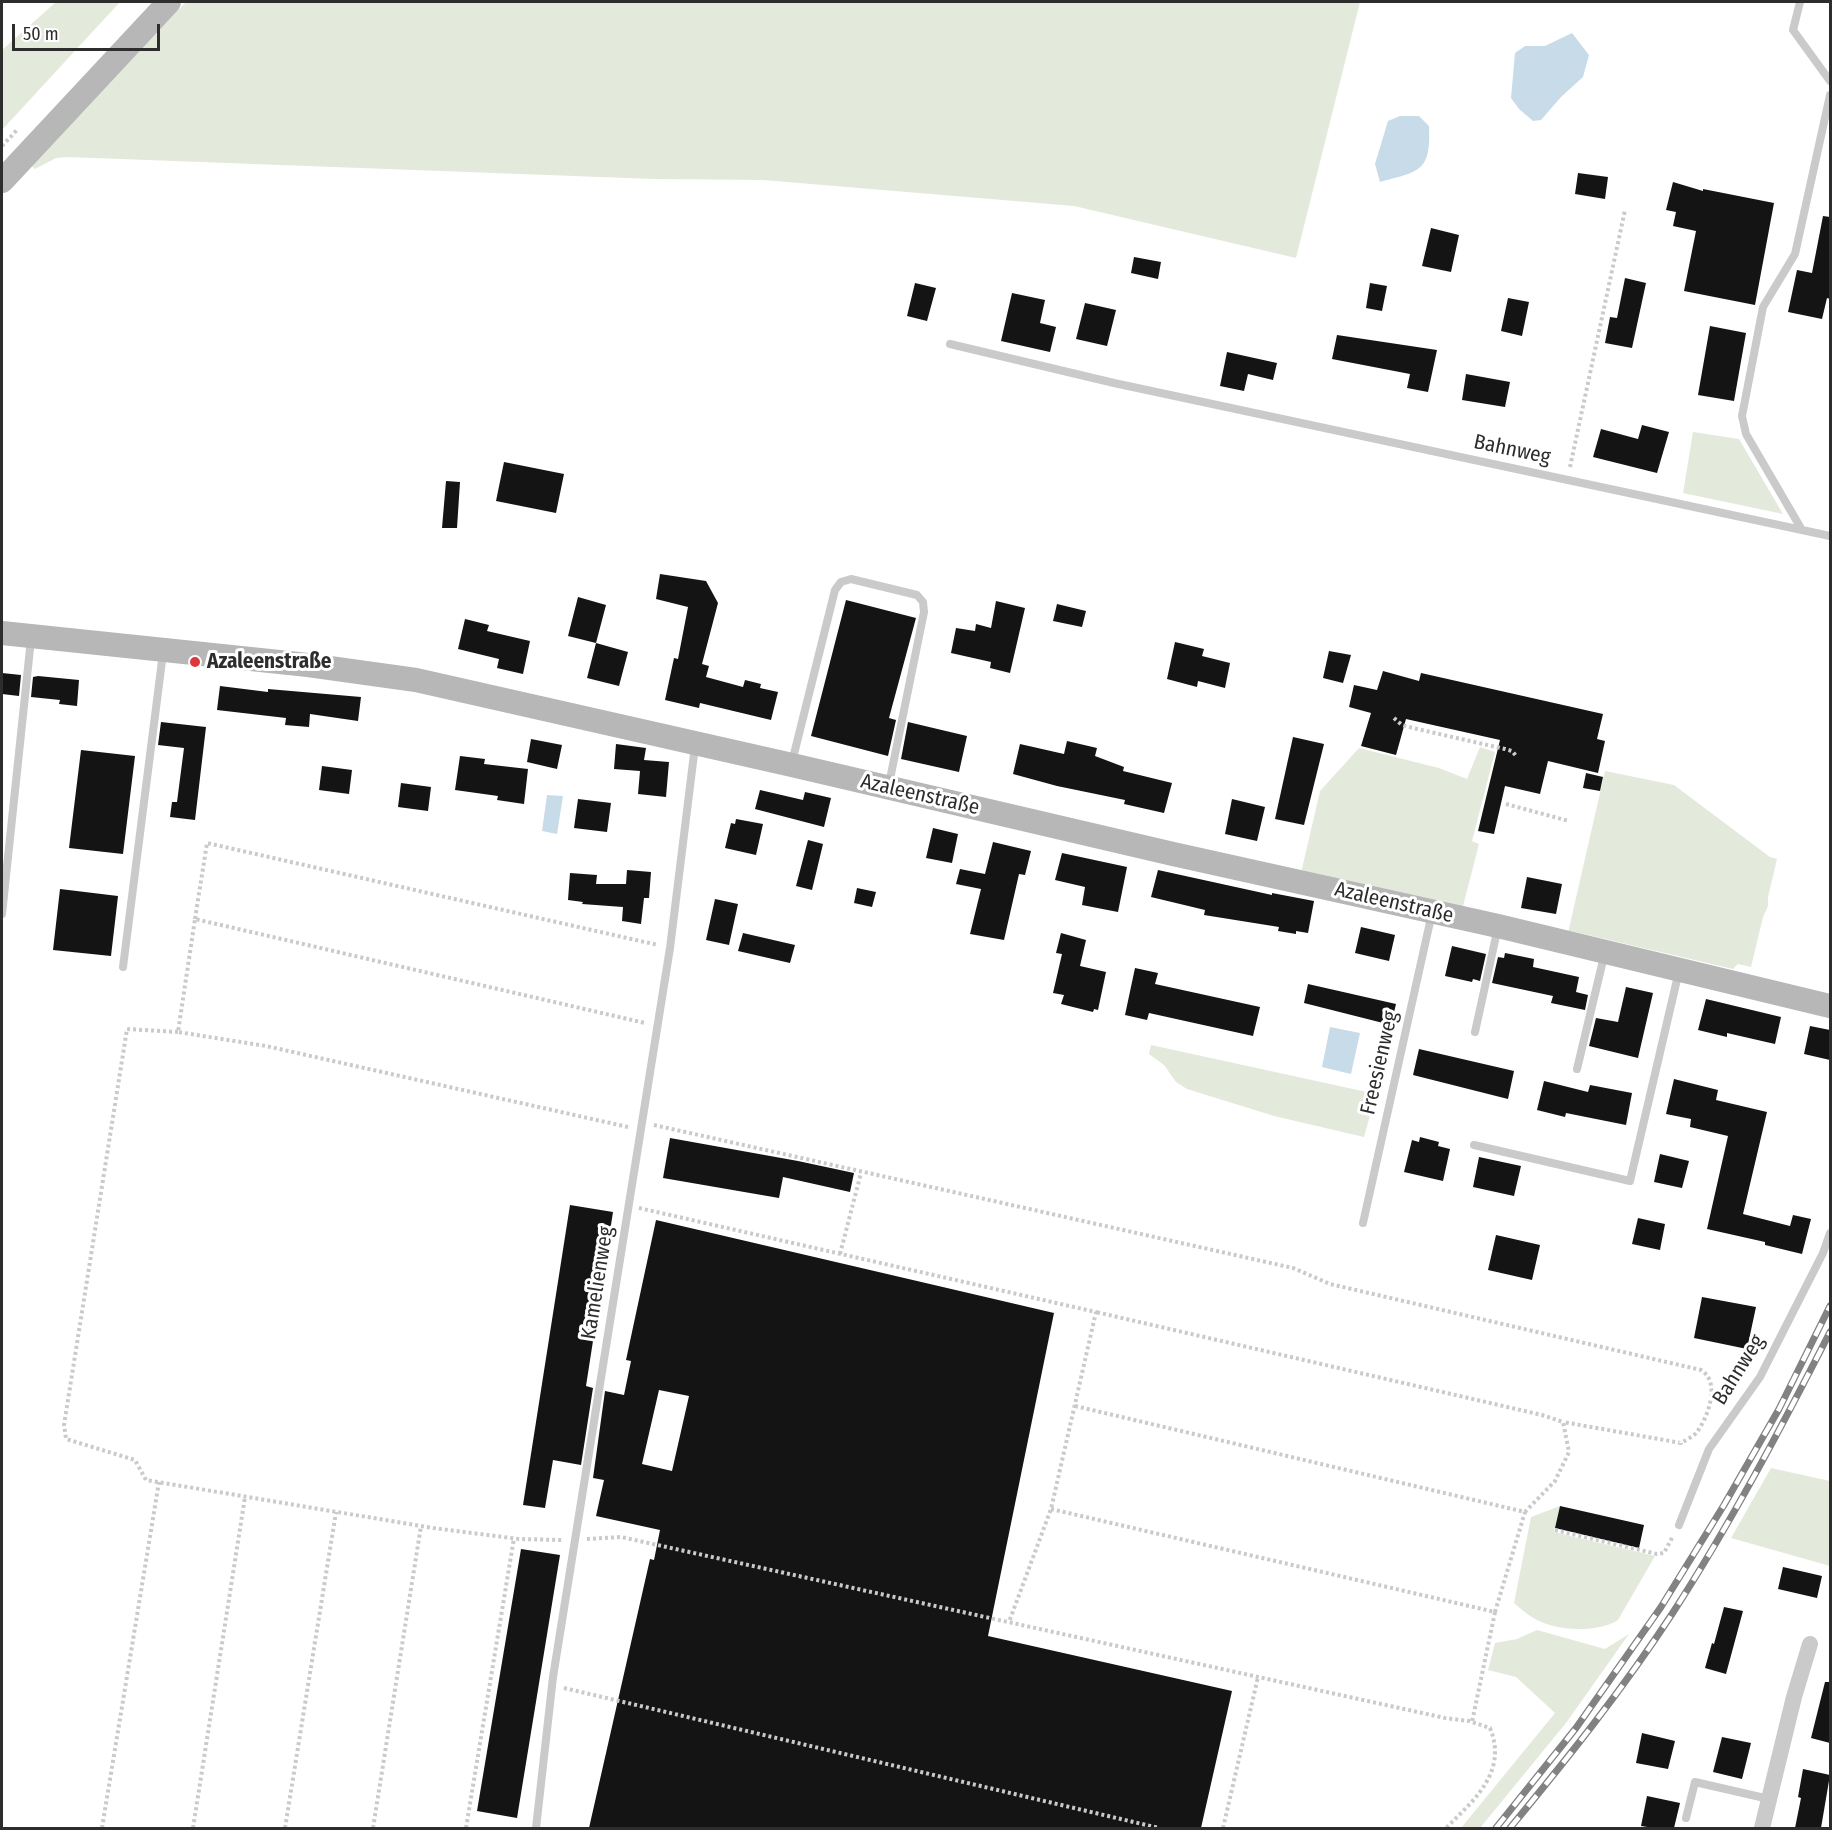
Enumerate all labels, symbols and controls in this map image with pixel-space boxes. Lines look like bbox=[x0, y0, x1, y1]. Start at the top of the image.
scale bar bbox=[15, 12, 164, 50]
text: 50 m bbox=[23, 23, 59, 45]
street label: Bahnweg bbox=[1471, 430, 1553, 470]
place label: Azaleenstraße bbox=[207, 649, 331, 675]
marker: Azaleenstraße bbox=[188, 655, 202, 669]
street label: Azaleenstraße bbox=[858, 769, 982, 821]
street label: Azaleenstraße bbox=[1332, 877, 1456, 929]
street label: Freesienweg bbox=[1356, 1009, 1404, 1117]
street label: Kamelienweg bbox=[577, 1225, 619, 1341]
street label: Bahnweg bbox=[1708, 1330, 1770, 1410]

